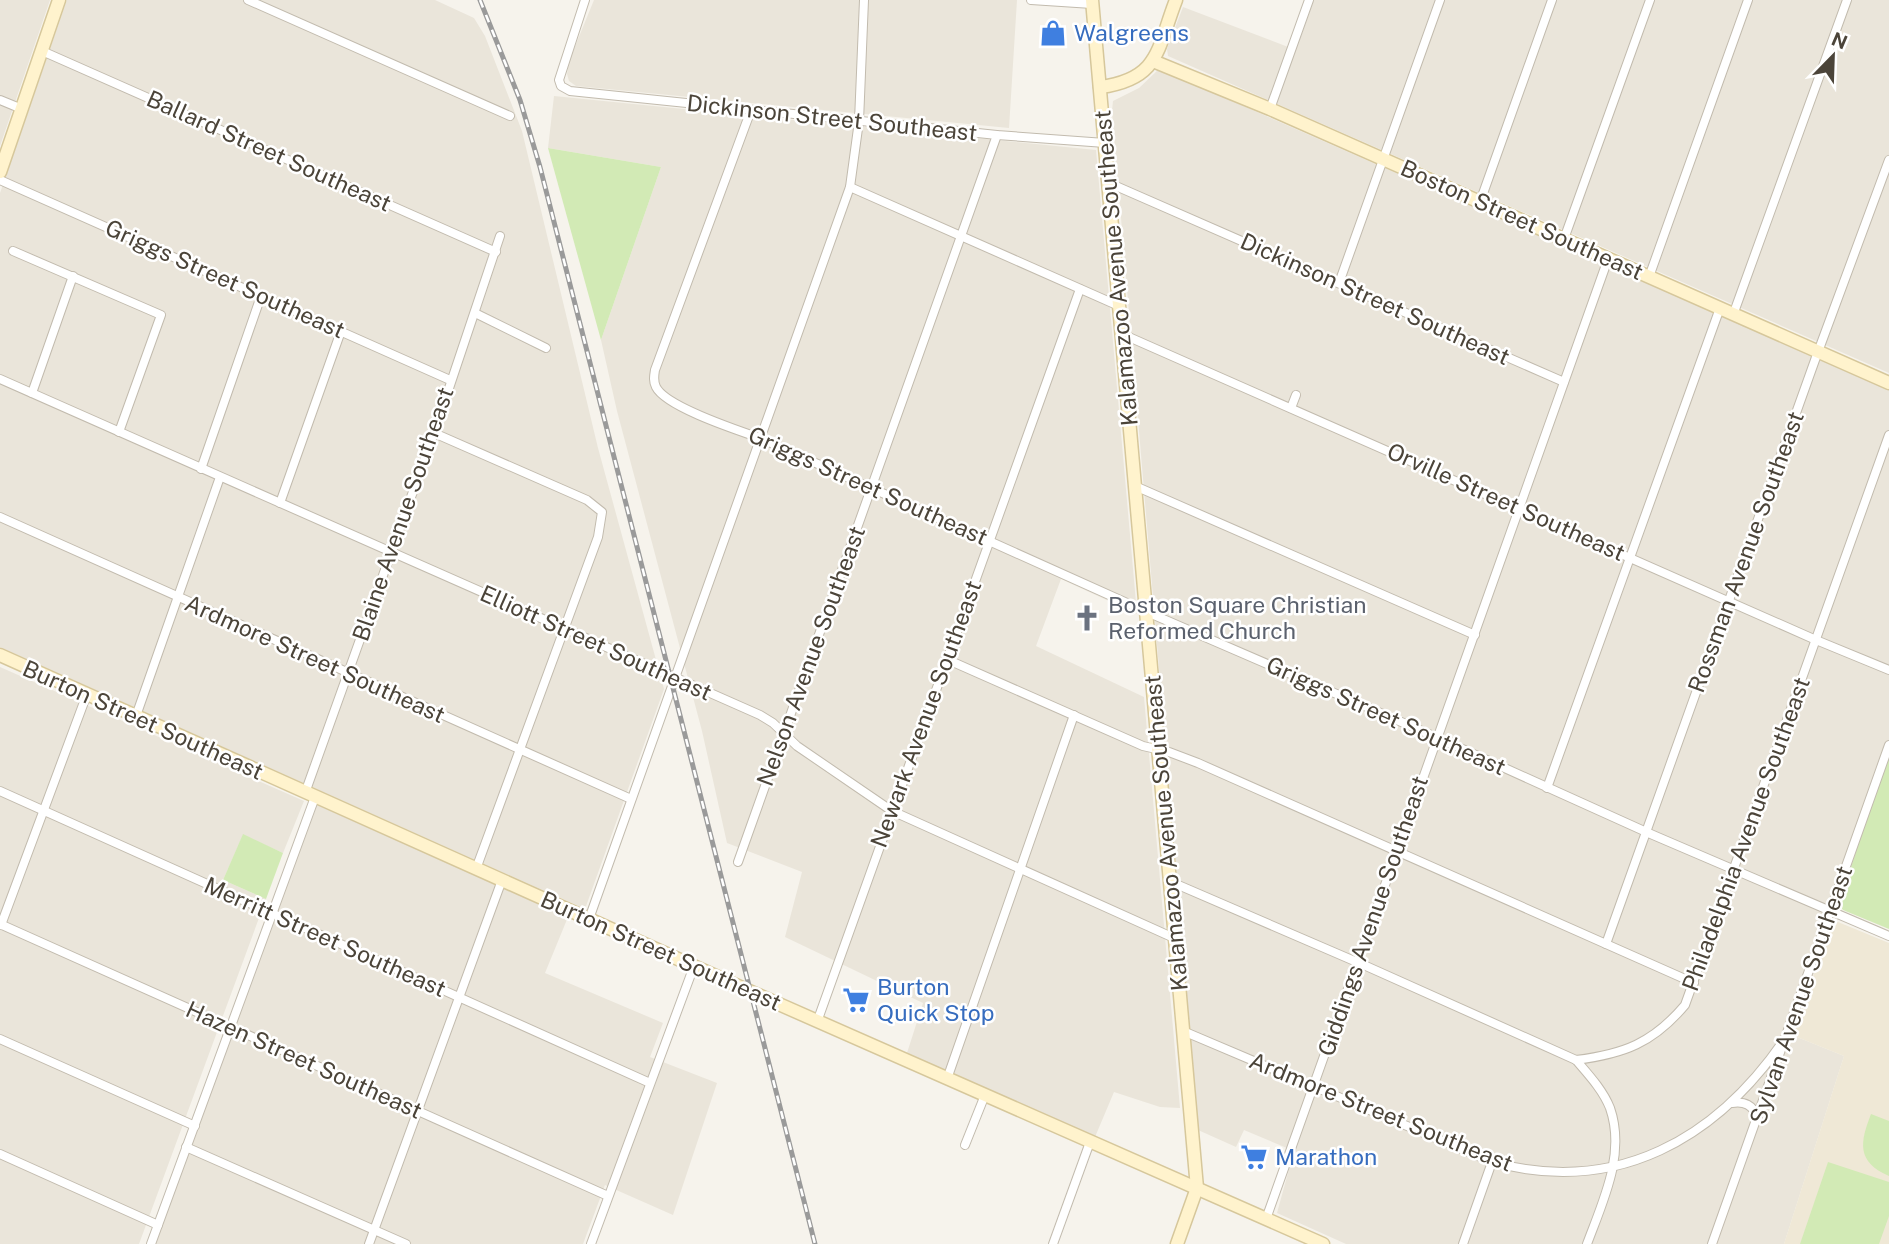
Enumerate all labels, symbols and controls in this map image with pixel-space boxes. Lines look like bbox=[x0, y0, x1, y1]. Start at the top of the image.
shop icon: Walgreens bbox=[1038, 18, 1068, 48]
place label: Walgreens bbox=[1074, 19, 1189, 46]
north arrow bbox=[1798, 21, 1868, 91]
text: N bbox=[1829, 27, 1851, 53]
street label: Ballard Street Southeast bbox=[143, 84, 396, 217]
street label: Dickinson Street Southeast bbox=[685, 89, 979, 146]
street label: Kalamazoo Avenue Southeast bbox=[1088, 109, 1143, 427]
street label: Boston Street Southeast bbox=[1397, 154, 1648, 285]
street label: Griggs Street Southeast bbox=[101, 214, 349, 344]
street label: Dickinson Street Southeast bbox=[1236, 227, 1514, 370]
street label: Blaine Avenue Southeast bbox=[346, 383, 459, 644]
street label: Rossman Avenue Southeast bbox=[1682, 408, 1809, 696]
street label: Griggs Street Southeast bbox=[744, 421, 992, 551]
street label: Orville Street Southeast bbox=[1383, 437, 1629, 566]
street label: Nelson Avenue Southeast bbox=[751, 522, 870, 789]
street label: Newark Avenue Southeast bbox=[865, 577, 986, 851]
street label: Elliott Street Southeast bbox=[476, 579, 716, 706]
street label: Ardmore Street Southeast bbox=[181, 589, 449, 728]
place label: Boston Square Christian Reformed Church bbox=[1108, 591, 1367, 644]
church icon: Boston Square Christian Reformed Church bbox=[1072, 603, 1102, 633]
street label: Griggs Street Southeast bbox=[1262, 651, 1510, 781]
street label: Burton Street Southeast bbox=[19, 654, 268, 785]
street label: Philadelphia Avenue Southeast bbox=[1676, 673, 1815, 994]
street label: Kalamazoo Avenue Southeast bbox=[1138, 674, 1193, 992]
street label: Giddings Avenue Southeast bbox=[1312, 772, 1433, 1059]
street label: Sylvan Avenue Southeast bbox=[1744, 862, 1857, 1128]
street label: Merritt Street Southeast bbox=[200, 871, 450, 1002]
street label: Burton Street Southeast bbox=[537, 885, 786, 1016]
place label: Burton Quick Stop bbox=[877, 973, 995, 1026]
supermarket icon: Burton Quick Stop bbox=[841, 985, 871, 1015]
street label: Hazen Street Southeast bbox=[182, 995, 426, 1124]
street label: Ardmore Street Southeast bbox=[1246, 1046, 1517, 1177]
supermarket icon: Marathon bbox=[1239, 1142, 1269, 1172]
place label: Marathon bbox=[1275, 1143, 1377, 1170]

